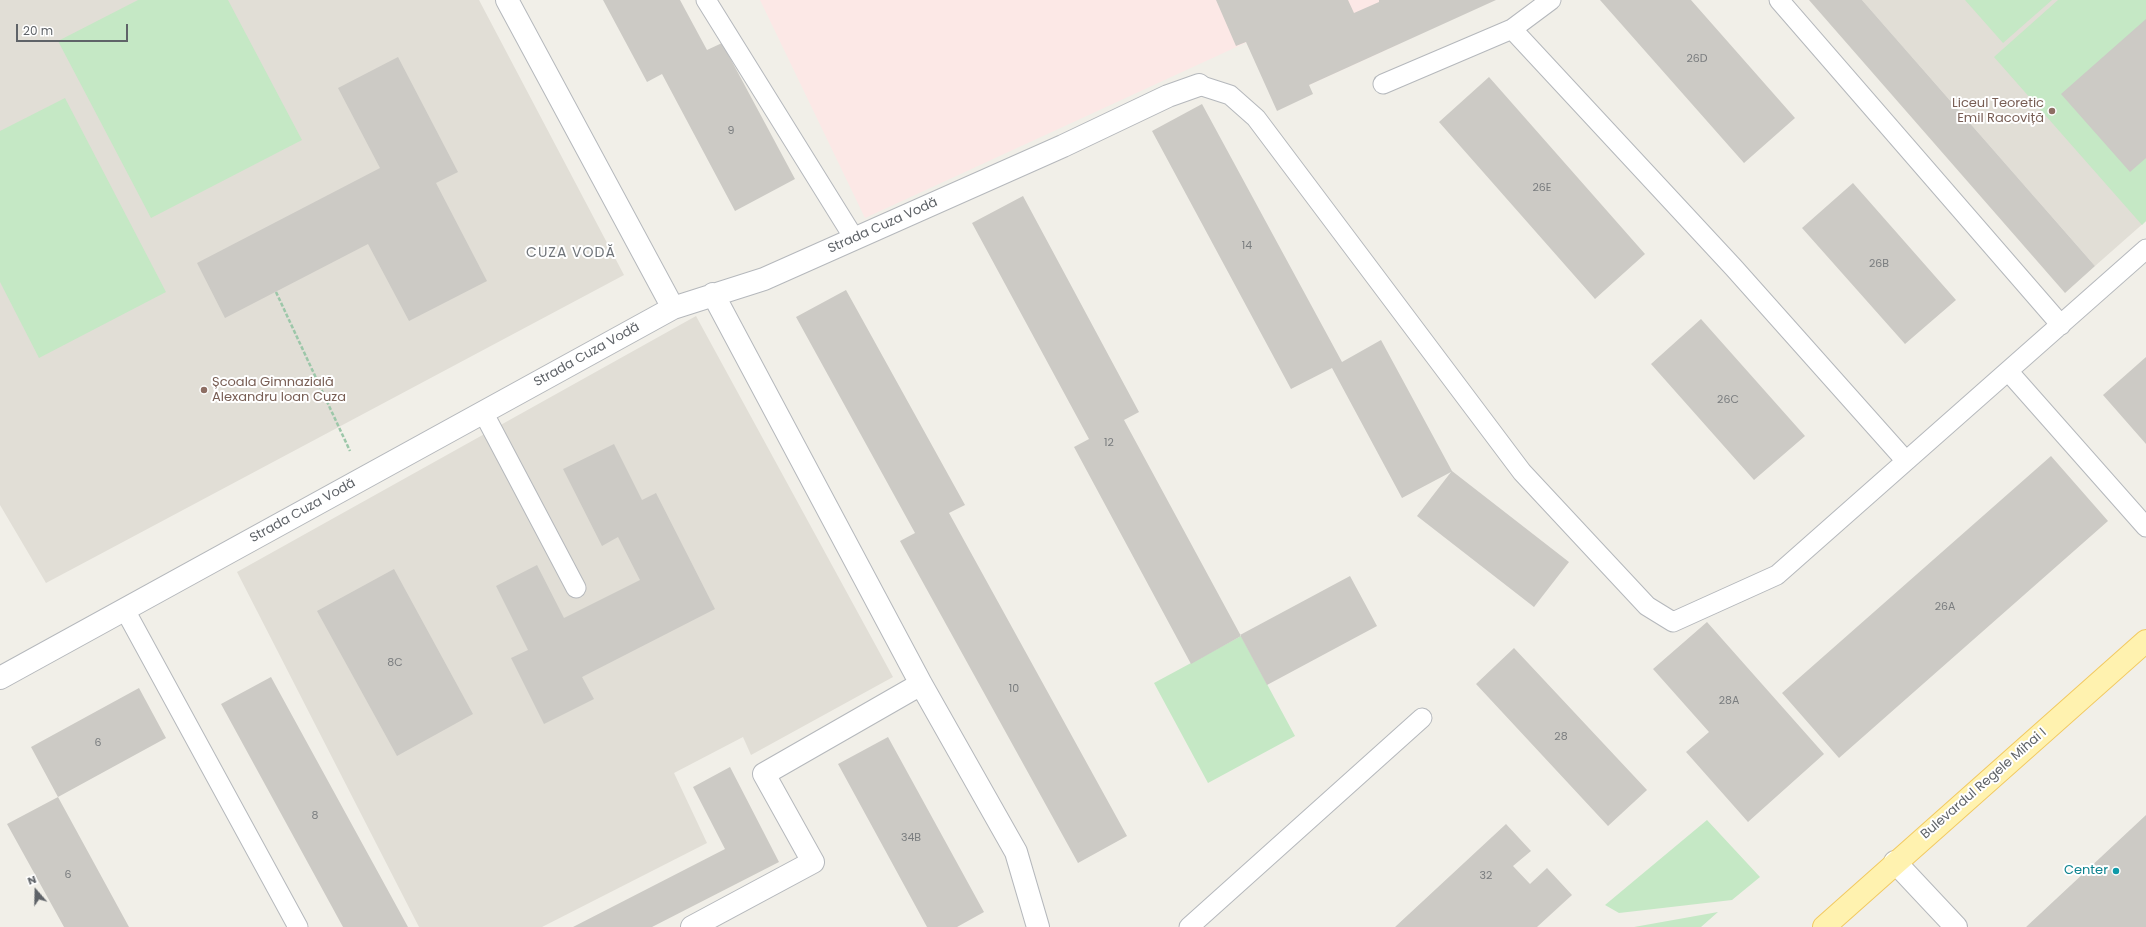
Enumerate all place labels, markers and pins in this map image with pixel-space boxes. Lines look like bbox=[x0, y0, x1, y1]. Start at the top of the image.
place label: Liceul Teoretic Emil Racoviță bbox=[1952, 96, 2044, 127]
marker: Liceul Teoretic Emil Racoviță bbox=[2047, 106, 2057, 116]
place label: Școala Gimnazială Alexandru Ioan Cuza bbox=[212, 375, 346, 406]
marker: Școala Gimnazială Alexandru Ioan Cuza bbox=[199, 385, 209, 395]
place label: Center bbox=[2064, 863, 2108, 879]
marker: Center bbox=[2111, 866, 2121, 876]

